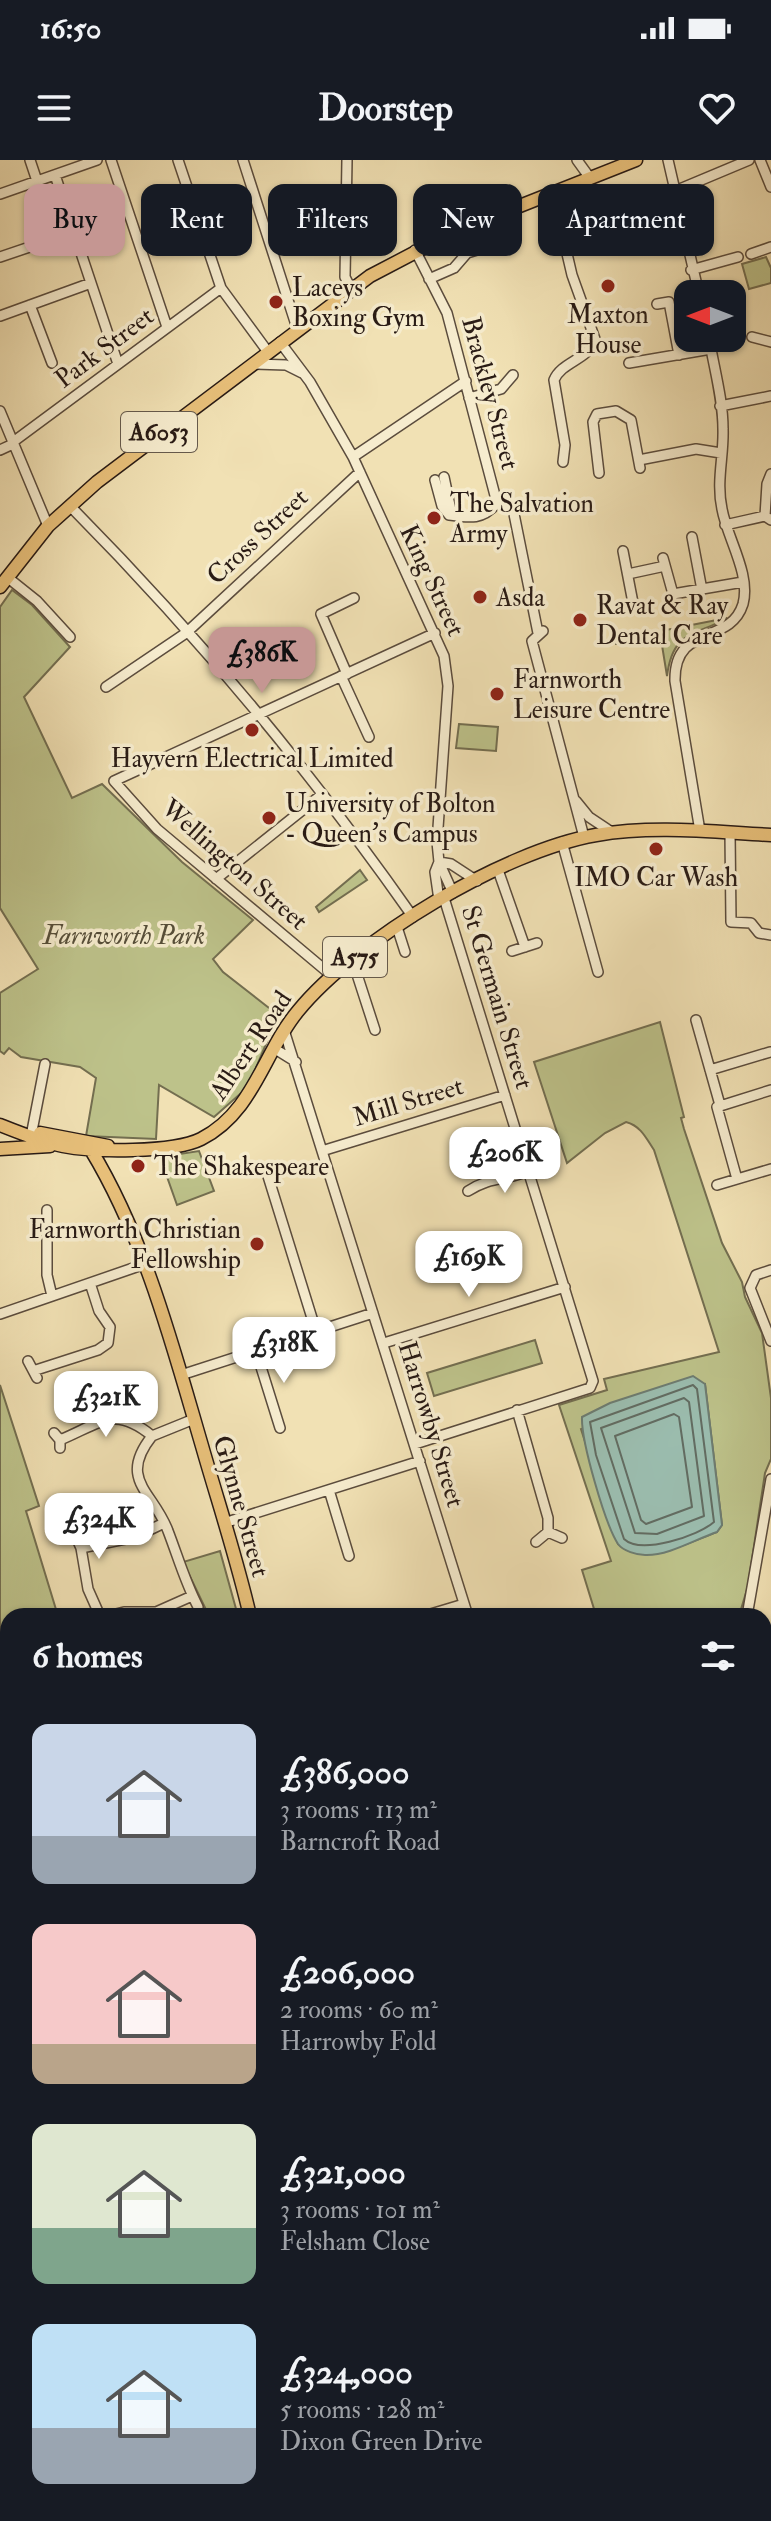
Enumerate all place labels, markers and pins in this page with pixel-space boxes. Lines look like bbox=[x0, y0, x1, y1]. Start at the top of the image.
place label: Laceys Boxing Gym bbox=[292, 272, 425, 334]
marker: Maxton House bbox=[599, 277, 617, 295]
marker: Laceys Boxing Gym bbox=[267, 293, 285, 311]
place label: Maxton House bbox=[567, 299, 649, 361]
place label: The Salvation Army bbox=[449, 488, 594, 550]
marker: The Salvation Army bbox=[425, 509, 443, 527]
place label: Asda bbox=[495, 582, 545, 614]
marker: Asda bbox=[471, 588, 489, 606]
place label: Ravat & Ray Dental Care bbox=[596, 590, 729, 652]
marker: Ravat & Ray Dental Care bbox=[571, 611, 589, 629]
pin: £386K bbox=[206, 627, 318, 695]
place label: Farnworth Leisure Centre bbox=[513, 664, 670, 726]
marker: Farnworth Leisure Centre bbox=[488, 685, 506, 703]
marker: Hayvern Electrical Limited bbox=[243, 721, 261, 739]
place label: Hayvern Electrical Limited bbox=[110, 743, 394, 775]
place label: University of Bolton - Queen's Campus bbox=[285, 788, 496, 851]
marker: University of Bolton - Queen's Campus bbox=[260, 809, 278, 827]
marker: IMO Car Wash bbox=[647, 840, 665, 858]
place label: IMO Car Wash bbox=[574, 862, 738, 894]
pin: £206K bbox=[449, 1127, 561, 1195]
place label: The Shakespeare bbox=[154, 1151, 329, 1184]
marker: The Shakespeare bbox=[129, 1157, 147, 1175]
place label: Farnworth Christian Fellowship bbox=[29, 1214, 241, 1277]
pin: £169K bbox=[413, 1231, 525, 1299]
marker: Farnworth Christian Fellowship bbox=[248, 1235, 266, 1253]
pin: £318K bbox=[228, 1317, 340, 1385]
pin: £321K bbox=[50, 1371, 162, 1439]
pin: £324K bbox=[43, 1493, 155, 1561]

